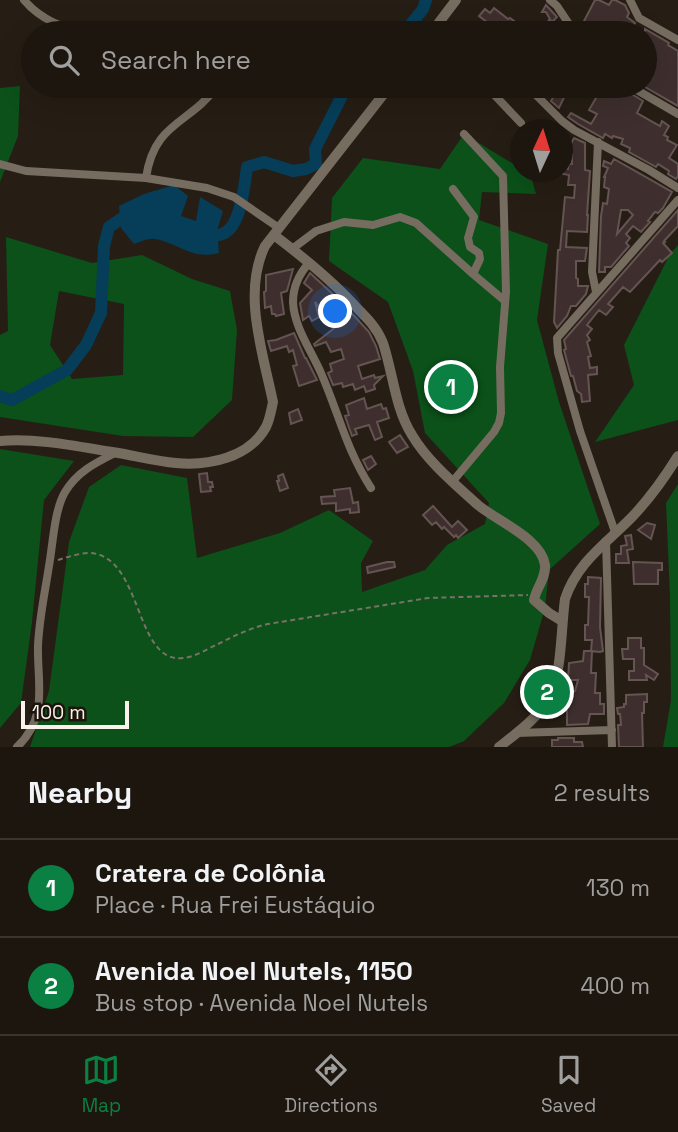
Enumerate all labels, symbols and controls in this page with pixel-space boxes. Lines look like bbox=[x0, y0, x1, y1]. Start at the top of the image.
search box bbox=[21, 21, 657, 98]
icon: search bbox=[45, 41, 83, 79]
text: Search here bbox=[101, 43, 251, 77]
north arrow bbox=[510, 119, 573, 182]
your location bbox=[318, 294, 352, 328]
pin: 1 bbox=[428, 361, 474, 413]
pin: 2 bbox=[524, 666, 570, 718]
scale bar bbox=[21, 698, 130, 730]
text: 100 m bbox=[32, 700, 86, 725]
text: Nearby bbox=[28, 773, 132, 812]
text: 2 results bbox=[554, 778, 650, 808]
text: Cratera de Colônia bbox=[95, 856, 325, 890]
text: 1 bbox=[46, 873, 56, 903]
text: 130 m bbox=[586, 873, 650, 903]
text: Place · Rua Frei Eustáquio bbox=[95, 890, 375, 920]
text: Avenida Noel Nutels, 1150 bbox=[95, 954, 413, 988]
text: 2 bbox=[44, 971, 58, 1001]
text: 400 m bbox=[580, 971, 650, 1001]
text: Bus stop · Avenida Noel Nutels bbox=[95, 988, 428, 1018]
tab: Map bbox=[82, 1051, 121, 1118]
tab: Directions bbox=[285, 1051, 378, 1118]
tab: Saved bbox=[541, 1051, 596, 1118]

